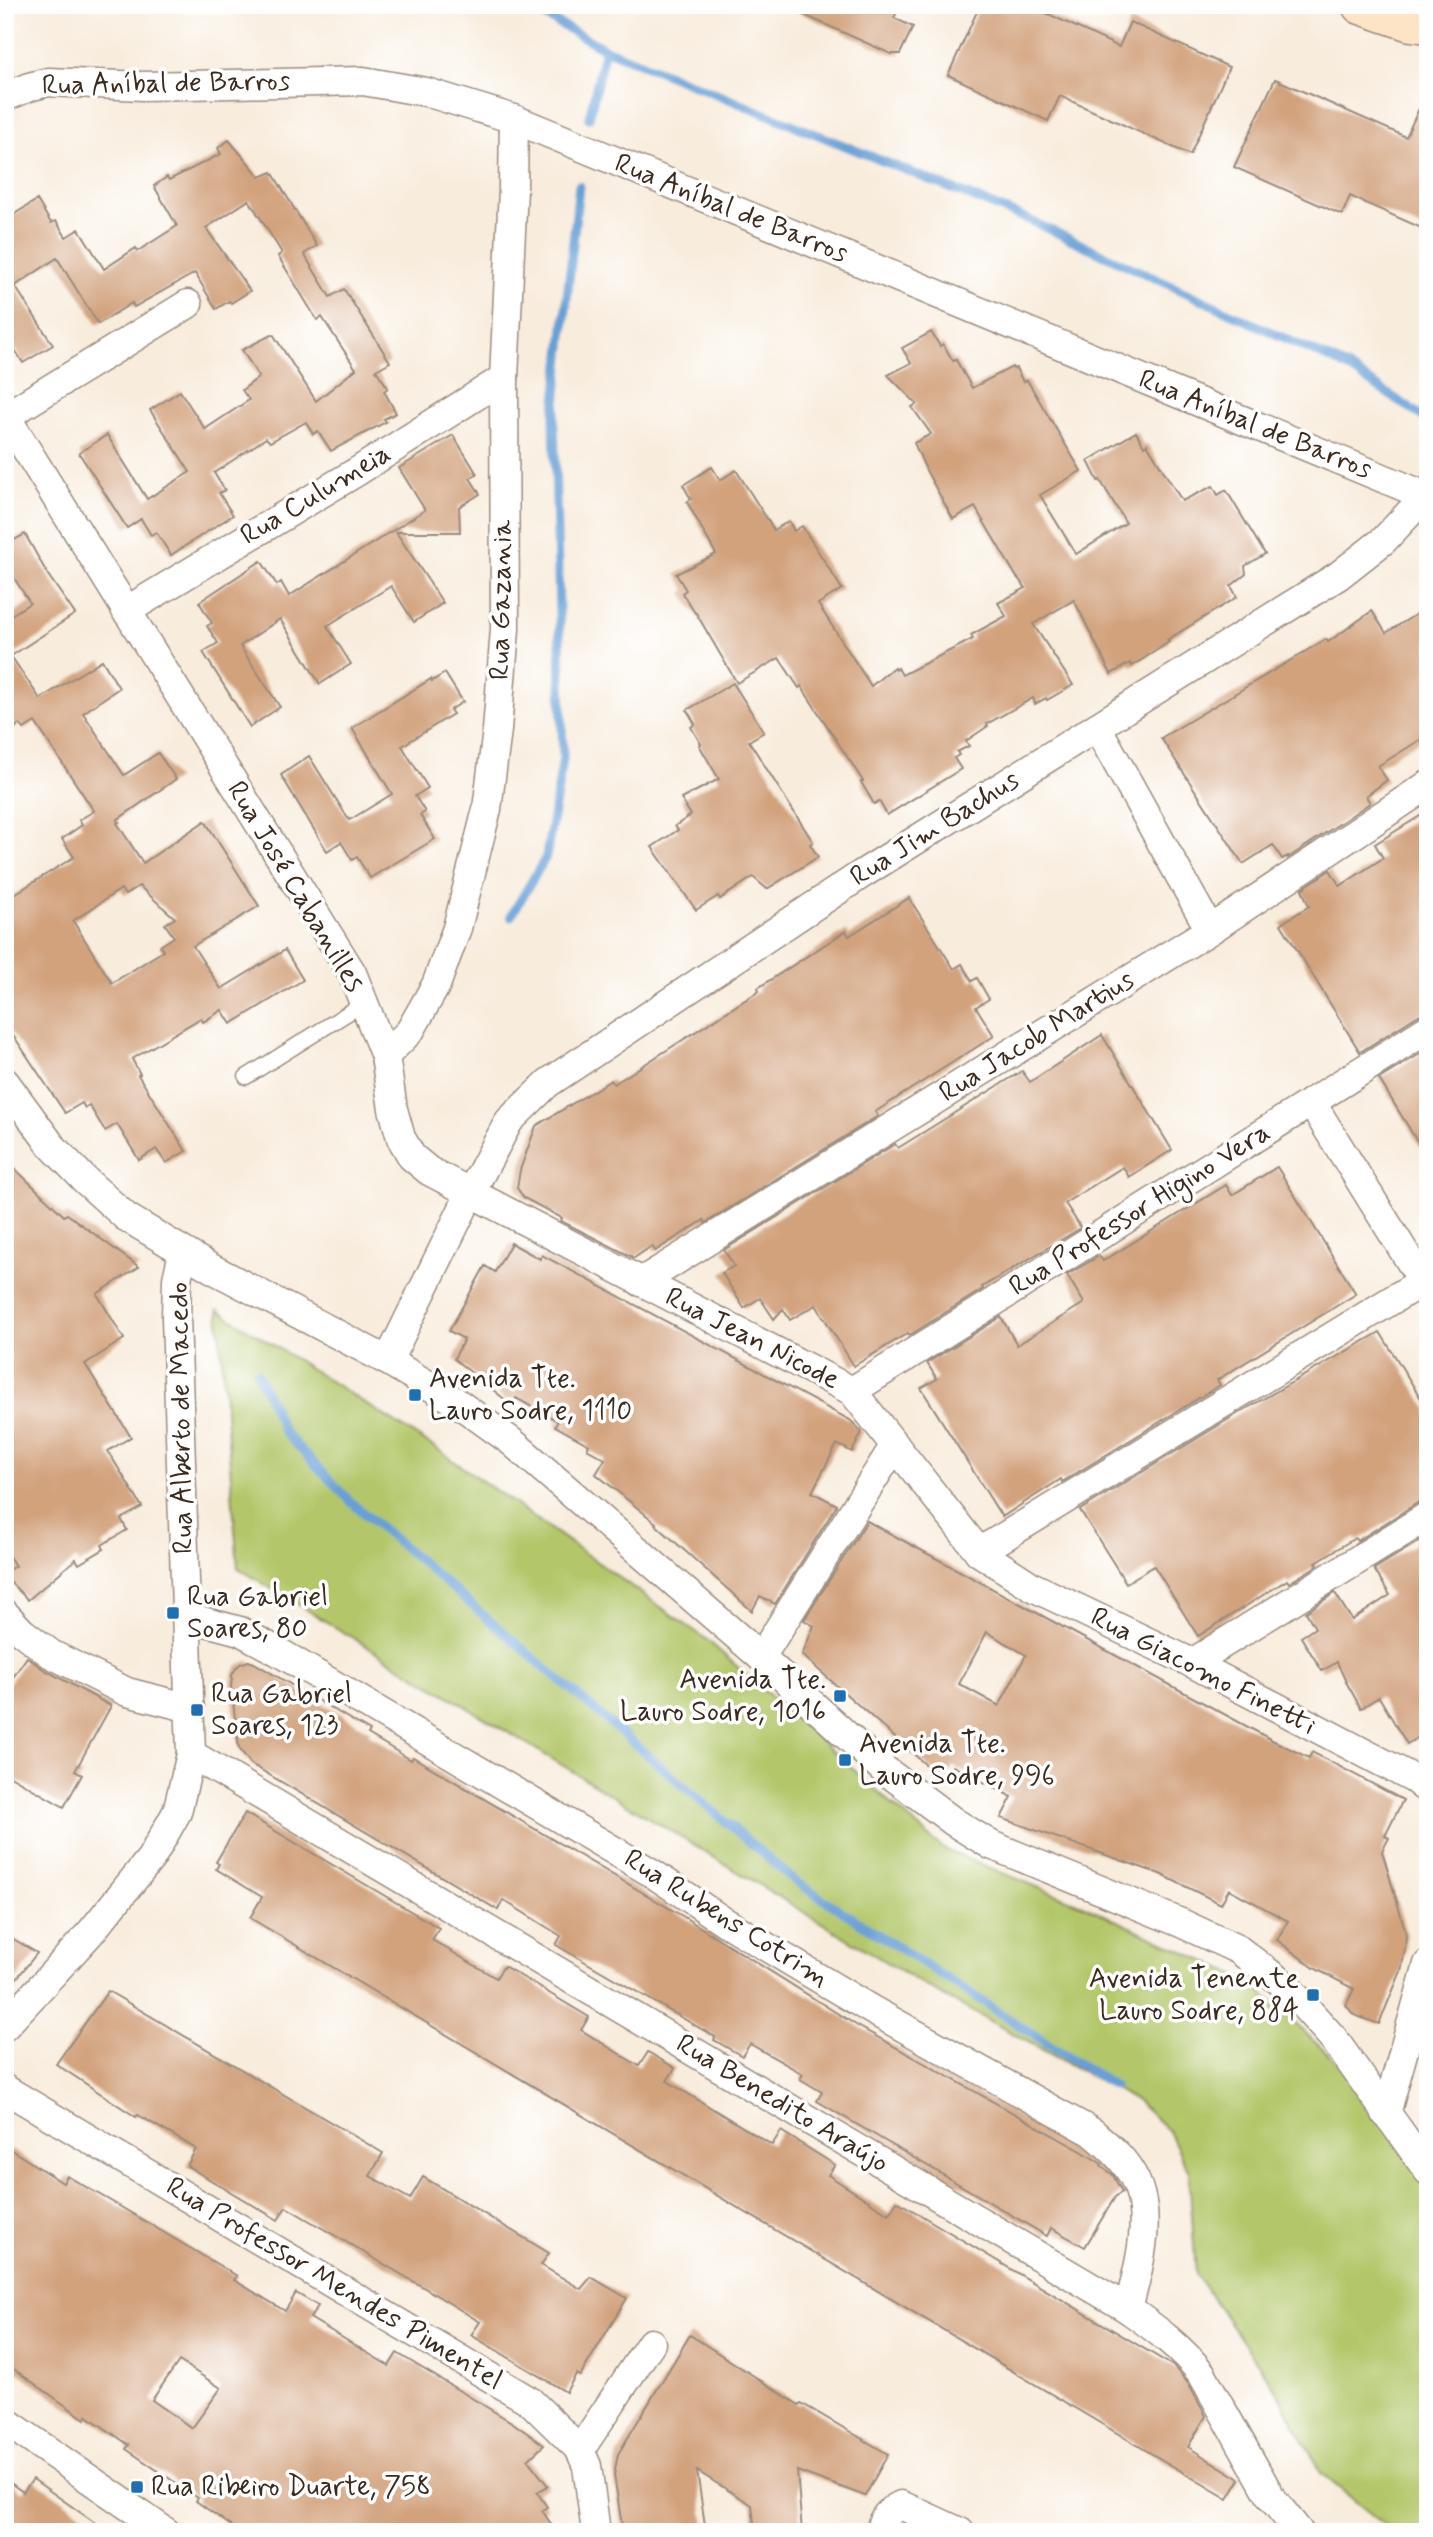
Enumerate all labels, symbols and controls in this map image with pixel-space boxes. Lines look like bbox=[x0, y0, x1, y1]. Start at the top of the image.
street label: Rua Aníbal de Barros bbox=[42, 63, 290, 105]
street label: Rua Aníbal de Barros bbox=[609, 145, 853, 273]
street label: Rua Aníbal de Barros bbox=[1133, 361, 1377, 489]
street label: Rua Culumeia bbox=[234, 436, 398, 554]
street label: Rua Gazania bbox=[482, 519, 522, 680]
street label: Rua Jim Bachus bbox=[843, 762, 1027, 896]
street label: Rua José Cabanilles bbox=[217, 775, 373, 999]
street label: Rua Jacob Martius bbox=[932, 962, 1142, 1112]
street label: Rua Professor Higino Vera bbox=[1002, 1114, 1279, 1307]
street label: Rua Jean Nicode bbox=[658, 1279, 846, 1399]
street label: Rua Alberto de Macedo bbox=[161, 1282, 203, 1554]
place label: Avenida Tte. Lauro Sodre, 1110 bbox=[429, 1361, 632, 1430]
marker: Avenida Tte. Lauro Sodre, 1110 bbox=[407, 1387, 423, 1403]
place label: Rua Gabriel Soares, 80 bbox=[187, 1579, 328, 1648]
street label: Rua Giacomo Finetti bbox=[1084, 1599, 1322, 1745]
marker: Rua Gabriel Soares, 80 bbox=[165, 1605, 181, 1621]
place label: Avenida Tte. Lauro Sodre, 1016 bbox=[620, 1662, 826, 1731]
place label: Rua Gabriel Soares, 123 bbox=[211, 1676, 352, 1745]
marker: Avenida Tte. Lauro Sodre, 1016 bbox=[832, 1688, 848, 1704]
marker: Rua Gabriel Soares, 123 bbox=[189, 1702, 205, 1718]
place label: Avenida Tte. Lauro Sodre, 996 bbox=[859, 1726, 1055, 1795]
marker: Avenida Tte. Lauro Sodre, 996 bbox=[837, 1752, 853, 1768]
street label: Rua Rubens Cotrim bbox=[617, 1841, 835, 1997]
place label: Avenida Tenente Lauro Sodre, 884 bbox=[1089, 1961, 1299, 2030]
marker: Avenida Tenente Lauro Sodre, 884 bbox=[1305, 1987, 1321, 2003]
street label: Rua Benedito Araújo bbox=[669, 2026, 895, 2182]
street label: Rua Professor Mendes Pimentel bbox=[159, 2169, 509, 2399]
place label: Rua Ribeiro Duarte, 758 bbox=[151, 2469, 431, 2506]
marker: Rua Ribeiro Duarte, 758 bbox=[129, 2479, 145, 2495]

